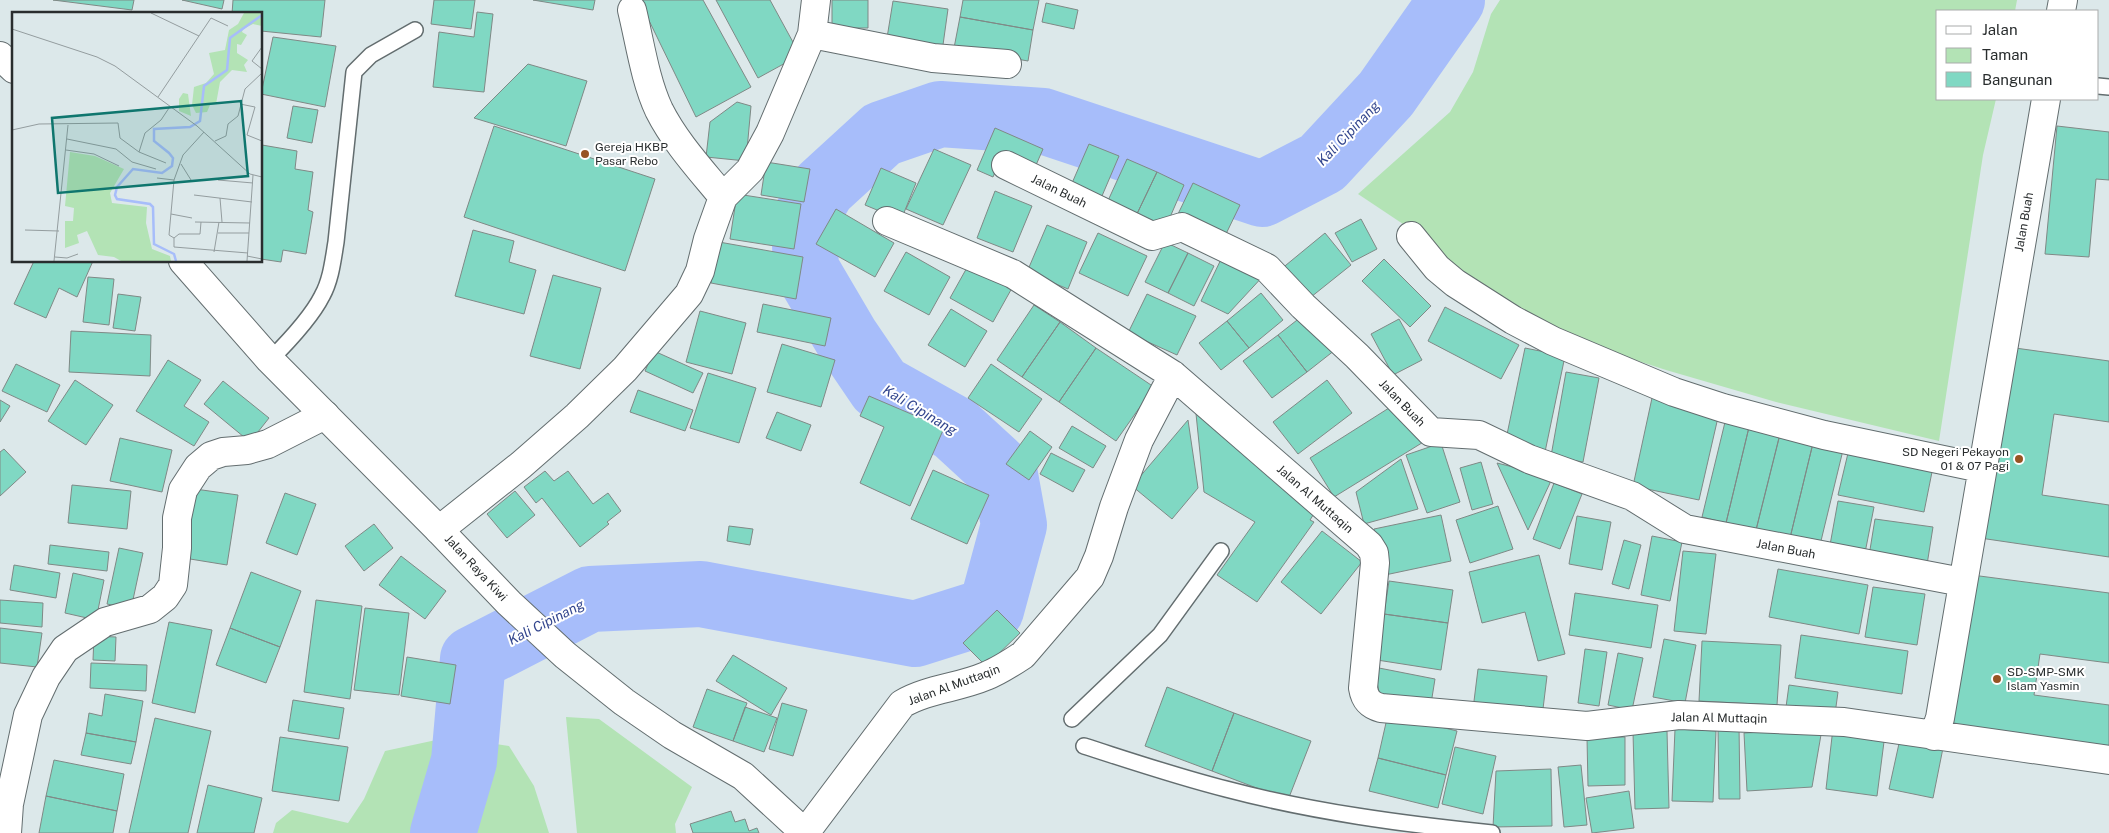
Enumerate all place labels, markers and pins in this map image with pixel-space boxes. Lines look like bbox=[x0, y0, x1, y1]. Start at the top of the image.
place label: Gereja HKBP Pasar Rebo bbox=[595, 140, 668, 168]
marker: Gereja HKBP Pasar Rebo bbox=[579, 148, 591, 160]
place label: SD Negeri Pekayon 01 & 07 Pagi bbox=[1902, 445, 2009, 473]
marker: SD Negeri Pekayon 01 & 07 Pagi bbox=[2013, 453, 2025, 465]
place label: SD-SMP-SMK Islam Yasmin bbox=[2007, 665, 2085, 693]
marker: SD-SMP-SMK Islam Yasmin bbox=[1991, 673, 2003, 685]

